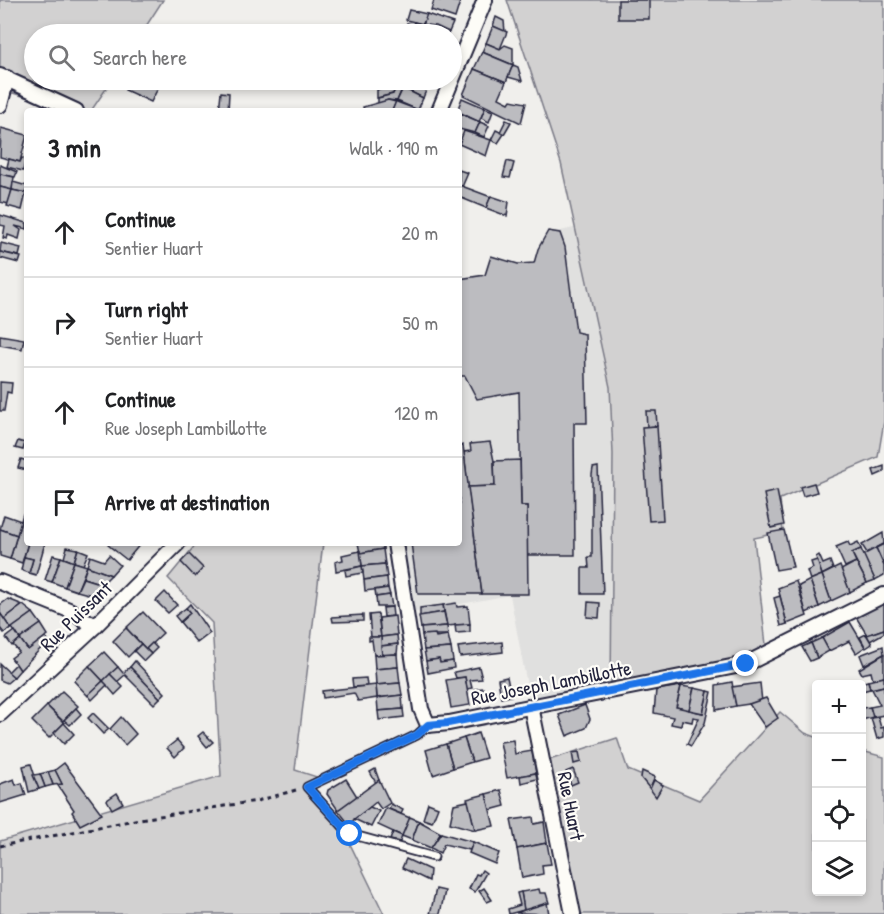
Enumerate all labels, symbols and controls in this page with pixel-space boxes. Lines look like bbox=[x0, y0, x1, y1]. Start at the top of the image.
search box bbox=[24, 24, 462, 90]
icon: search bbox=[45, 41, 78, 74]
text: Search here bbox=[93, 42, 187, 72]
text: 3 min bbox=[48, 130, 101, 165]
text: Walk · 190 m bbox=[349, 134, 438, 161]
text: Continue bbox=[105, 204, 176, 234]
icon: ahead bbox=[48, 216, 81, 249]
text: 20 m bbox=[401, 219, 438, 246]
text: Sentier Huart bbox=[105, 234, 203, 261]
text: Turn right bbox=[105, 294, 188, 324]
icon: right bbox=[48, 306, 81, 339]
text: 50 m bbox=[402, 309, 438, 336]
text: Sentier Huart bbox=[105, 324, 203, 351]
text: Continue bbox=[105, 384, 176, 414]
icon: ahead bbox=[48, 396, 81, 429]
text: 120 m bbox=[394, 399, 438, 426]
text: Rue Joseph Lambillotte bbox=[105, 414, 267, 441]
icon: arrive bbox=[48, 486, 81, 519]
text: Arrive at destination bbox=[105, 487, 270, 517]
street label: Rue Puissant bbox=[34, 574, 119, 657]
route end bbox=[732, 650, 758, 676]
street label: Rue Joseph Lambillotte bbox=[469, 654, 633, 711]
map controls bbox=[812, 680, 866, 896]
button: + bbox=[812, 680, 866, 734]
button: − bbox=[812, 734, 866, 788]
street label: Rue Huart bbox=[552, 769, 592, 844]
button: locate bbox=[812, 788, 866, 842]
route start bbox=[336, 820, 362, 846]
button: layers bbox=[812, 842, 866, 896]

